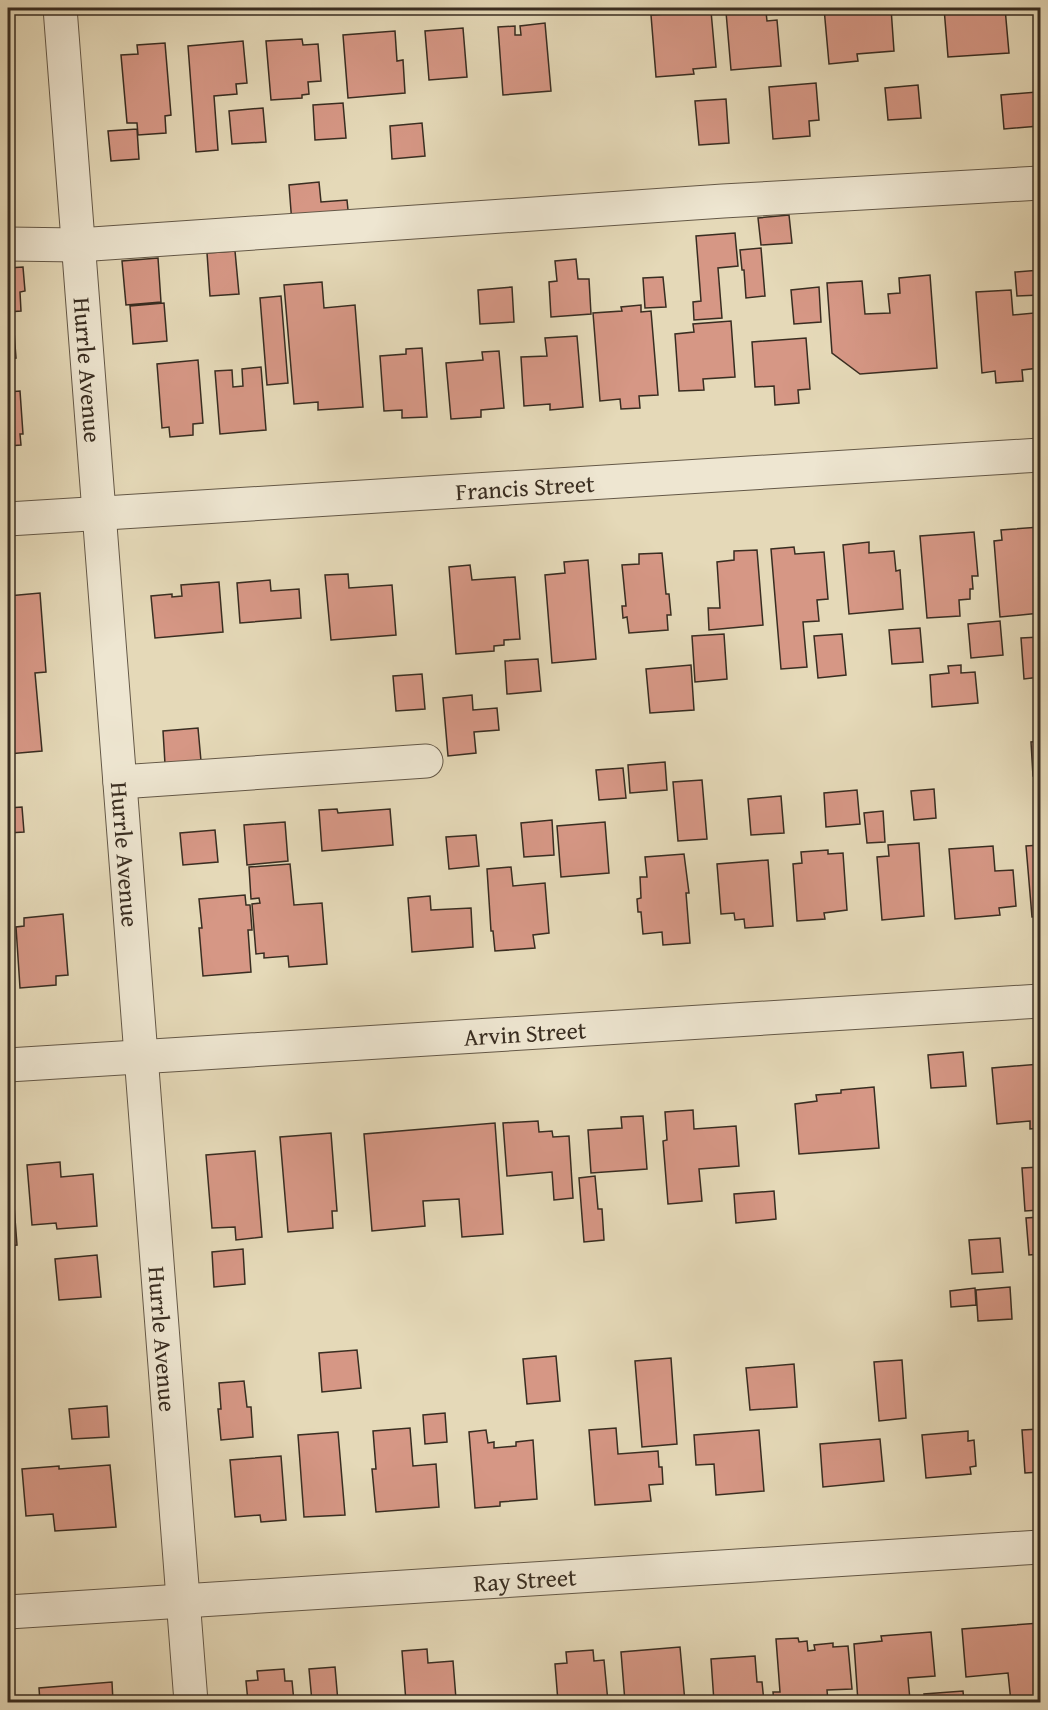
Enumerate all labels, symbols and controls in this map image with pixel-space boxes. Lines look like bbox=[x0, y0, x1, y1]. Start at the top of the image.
street label: Hurrle Avenue bbox=[65, 296, 111, 444]
street label: Francis Street bbox=[454, 465, 596, 509]
street label: Hurrle Avenue bbox=[102, 780, 149, 929]
street label: Arvin Street bbox=[463, 1012, 588, 1054]
street label: Hurrle Avenue bbox=[140, 1265, 186, 1413]
street label: Ray Street bbox=[472, 1559, 578, 1600]

